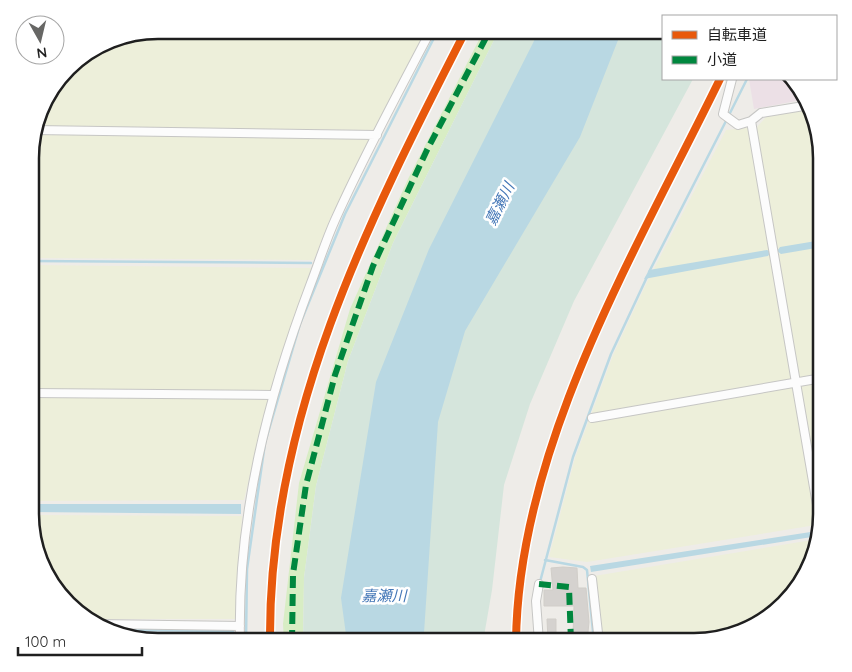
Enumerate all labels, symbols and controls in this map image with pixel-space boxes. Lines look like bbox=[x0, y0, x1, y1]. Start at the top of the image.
north arrow bbox=[15, 15, 65, 65]
legend bbox=[662, 15, 837, 80]
text: 自転車道 bbox=[707, 25, 767, 44]
text: N bbox=[35, 43, 48, 63]
text: 小道 bbox=[707, 50, 737, 69]
water label: 嘉瀬川 bbox=[481, 178, 519, 228]
water label: 嘉瀬川 bbox=[361, 586, 408, 605]
scale bar bbox=[18, 624, 141, 656]
text: 100 m bbox=[25, 632, 66, 651]

